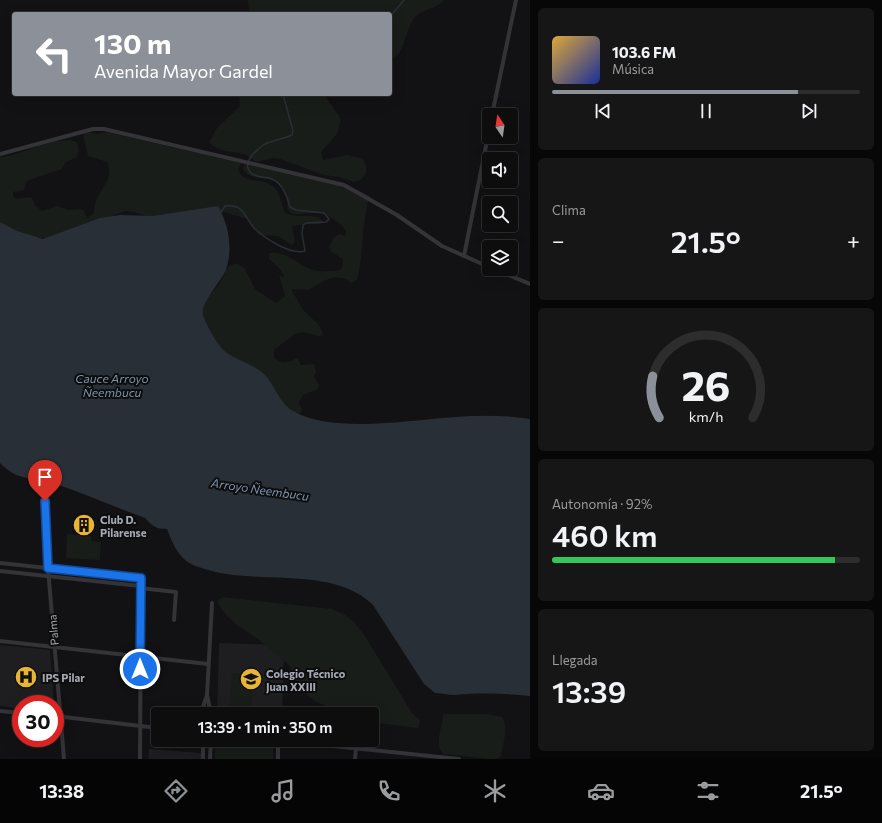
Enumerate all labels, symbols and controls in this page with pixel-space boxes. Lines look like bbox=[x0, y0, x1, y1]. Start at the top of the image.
text: 130 m bbox=[94, 26, 171, 60]
icon: left bbox=[28, 28, 80, 80]
text: 103.6 FM bbox=[612, 43, 676, 61]
text: Avenida Mayor Gardel bbox=[94, 60, 273, 82]
text: Música bbox=[612, 61, 654, 77]
icon: previous bbox=[592, 100, 614, 122]
icon: pause bbox=[695, 100, 717, 122]
icon: next bbox=[798, 100, 820, 122]
north arrow bbox=[482, 108, 518, 144]
map controls bbox=[482, 108, 518, 276]
button: sound bbox=[482, 152, 518, 188]
button: search bbox=[482, 196, 518, 232]
text: Clima bbox=[552, 202, 586, 218]
text: 21.5° bbox=[671, 222, 741, 259]
text: − bbox=[552, 227, 565, 254]
text: + bbox=[847, 227, 860, 254]
button: layers bbox=[482, 240, 518, 276]
text: 26 bbox=[681, 358, 731, 409]
water label: Cauce Arroyo Ñeembucu bbox=[75, 371, 149, 399]
text: km/h bbox=[689, 406, 723, 424]
pin bbox=[28, 460, 62, 501]
icon: arrive bbox=[34, 466, 56, 488]
water label: Arroyo Ñeembucu bbox=[209, 475, 310, 503]
text: Autonomía · 92% bbox=[552, 496, 652, 512]
building icon: Club D. Pilarense bbox=[71, 512, 97, 538]
place label: Club D. Pilarense bbox=[100, 513, 147, 539]
text: 460 km bbox=[552, 516, 657, 553]
street label: Palma bbox=[45, 614, 61, 646]
position arrow bbox=[119, 648, 161, 690]
text: Llegada bbox=[552, 652, 598, 668]
hospital icon: IPS Pilar bbox=[13, 664, 39, 690]
school or university icon: Colegio Técnico Juan XXIII bbox=[238, 666, 264, 692]
place label: Colegio Técnico Juan XXIII bbox=[266, 667, 346, 694]
place label: IPS Pilar bbox=[42, 671, 85, 684]
text: 13:39 bbox=[552, 672, 626, 709]
speed limit sign: 30 bbox=[12, 695, 64, 747]
text: 13:39 · 1 min · 350 m bbox=[198, 718, 332, 736]
icon: directions bbox=[162, 777, 190, 805]
icon: music bbox=[269, 777, 297, 805]
icon: phone bbox=[375, 777, 403, 805]
icon: climate bbox=[481, 777, 509, 805]
icon: car bbox=[587, 777, 615, 805]
icon: filters bbox=[694, 777, 722, 805]
text: 13:38 bbox=[39, 780, 84, 802]
text: 21.5° bbox=[800, 780, 843, 802]

